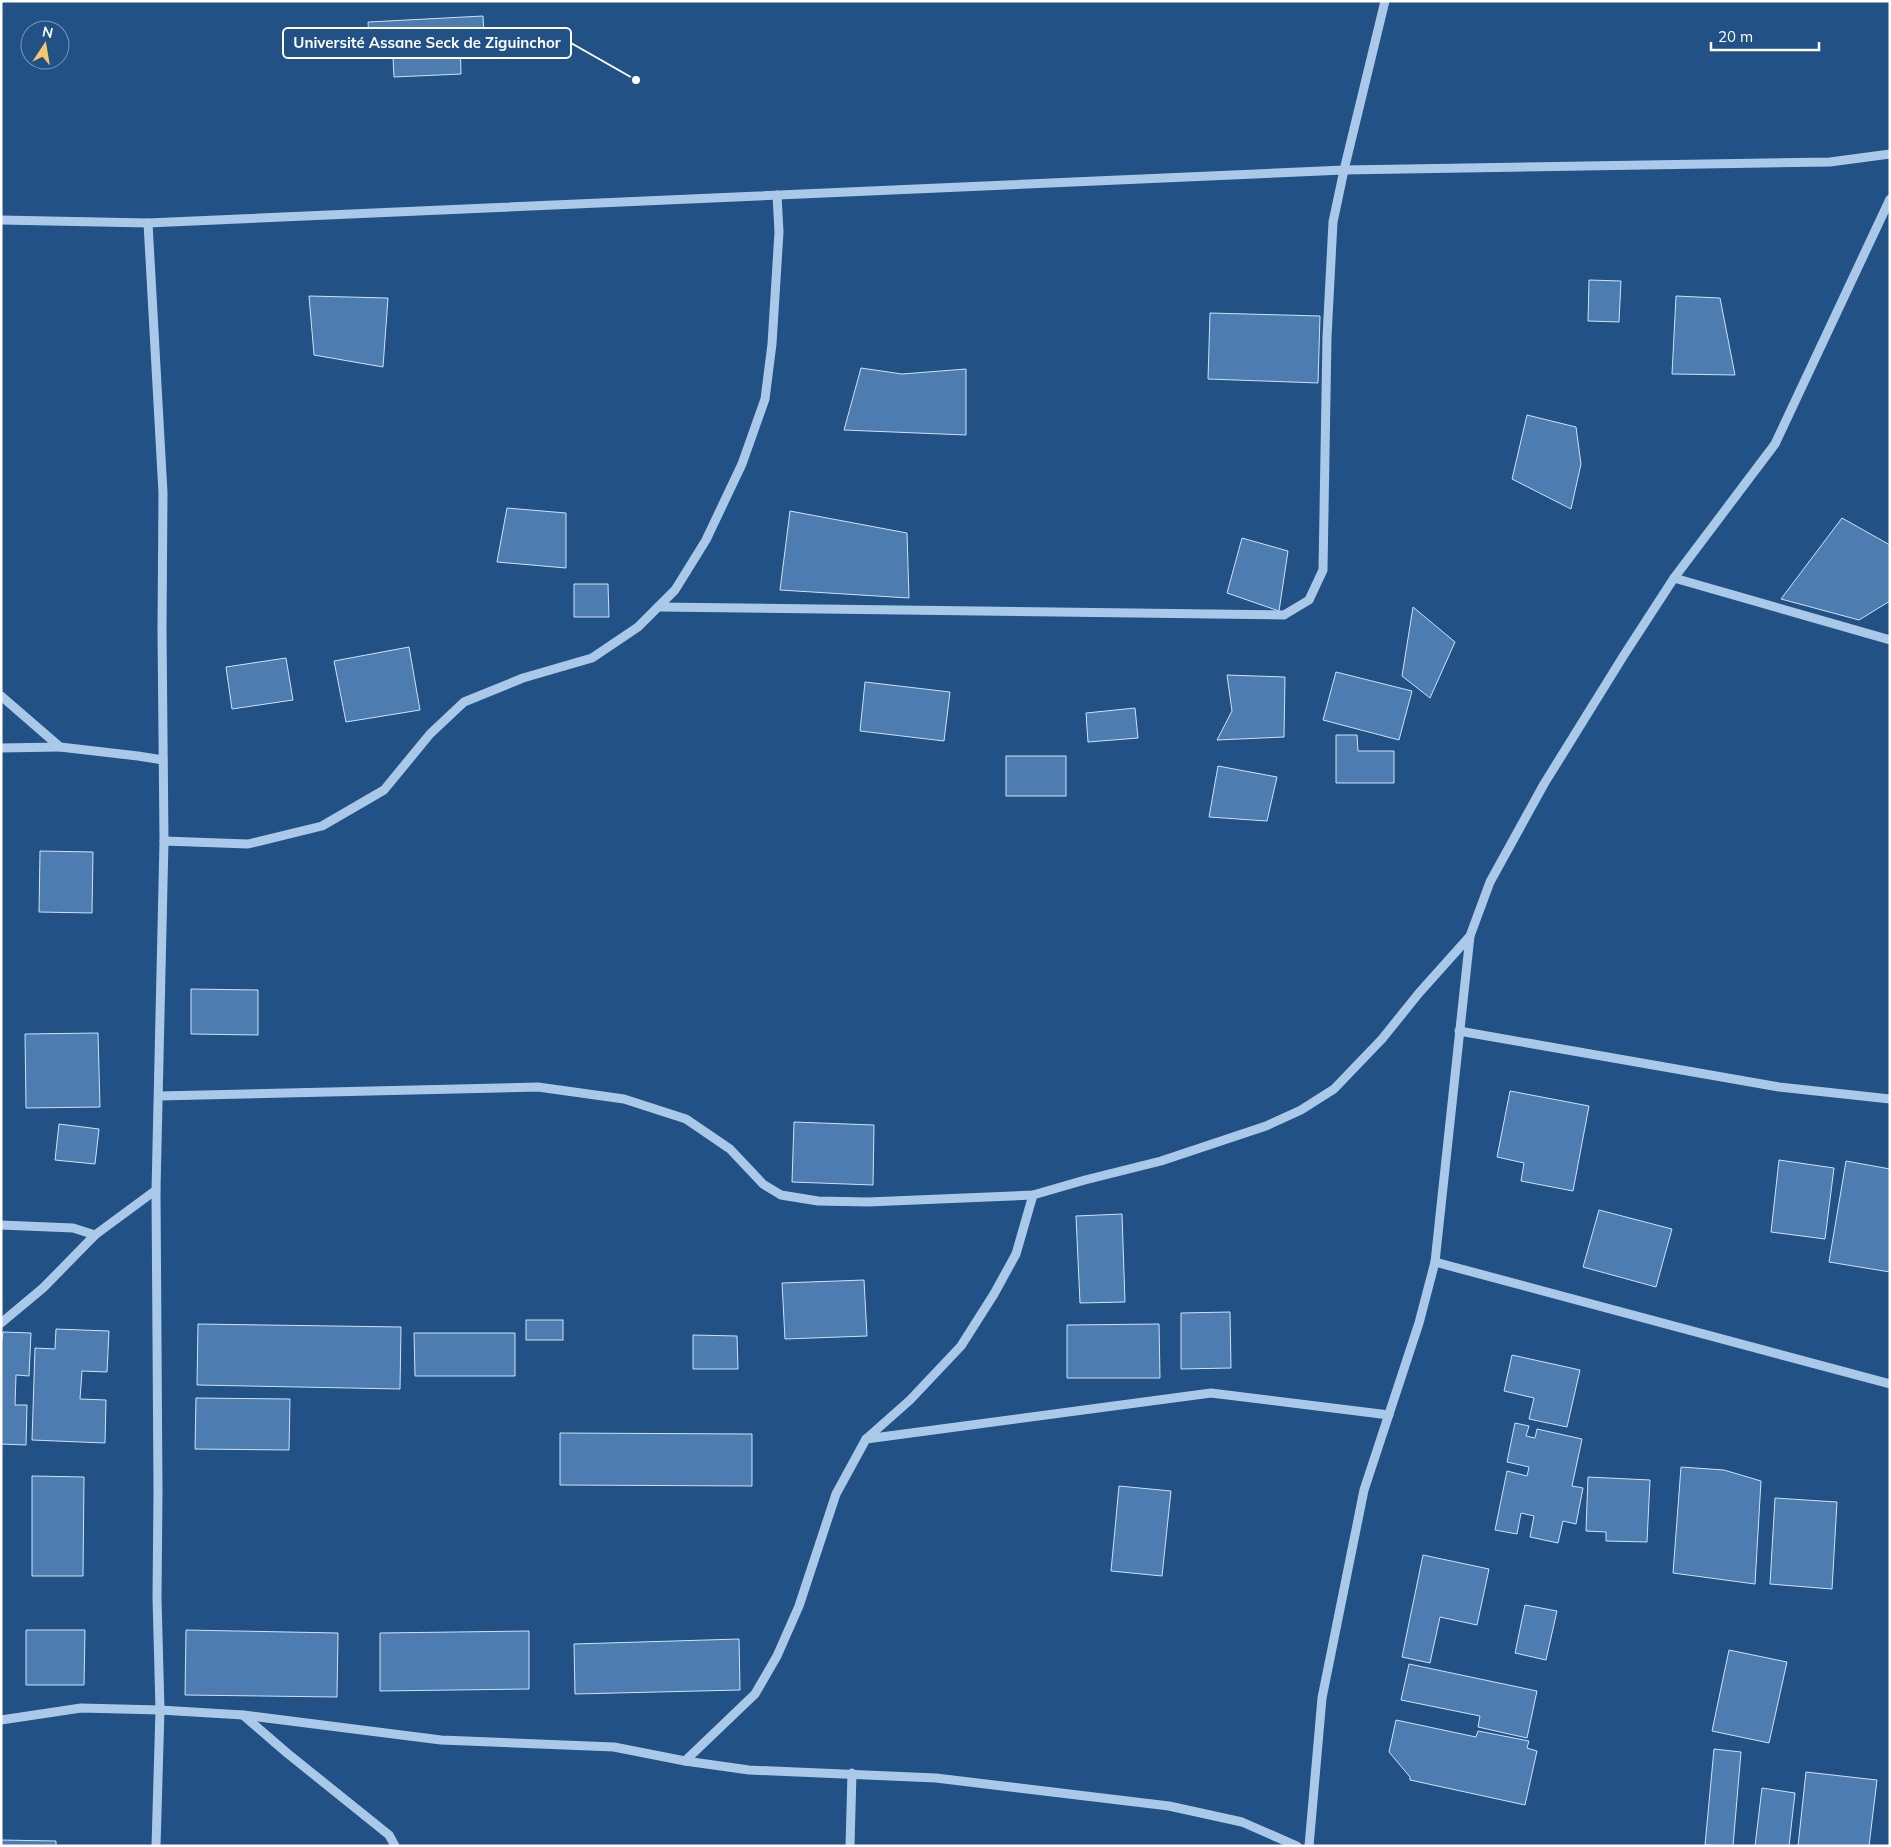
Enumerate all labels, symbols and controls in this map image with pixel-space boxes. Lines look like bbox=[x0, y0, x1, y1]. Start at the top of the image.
north arrow bbox=[20, 20, 70, 70]
scale bar bbox=[1711, 20, 1818, 52]
text: N bbox=[41, 22, 55, 42]
text: 20 m bbox=[1718, 27, 1753, 46]
callout: Université Assane Seck de Ziguinchor bbox=[283, 28, 571, 58]
text: Université Assane Seck de Ziguinchor bbox=[293, 33, 561, 52]

